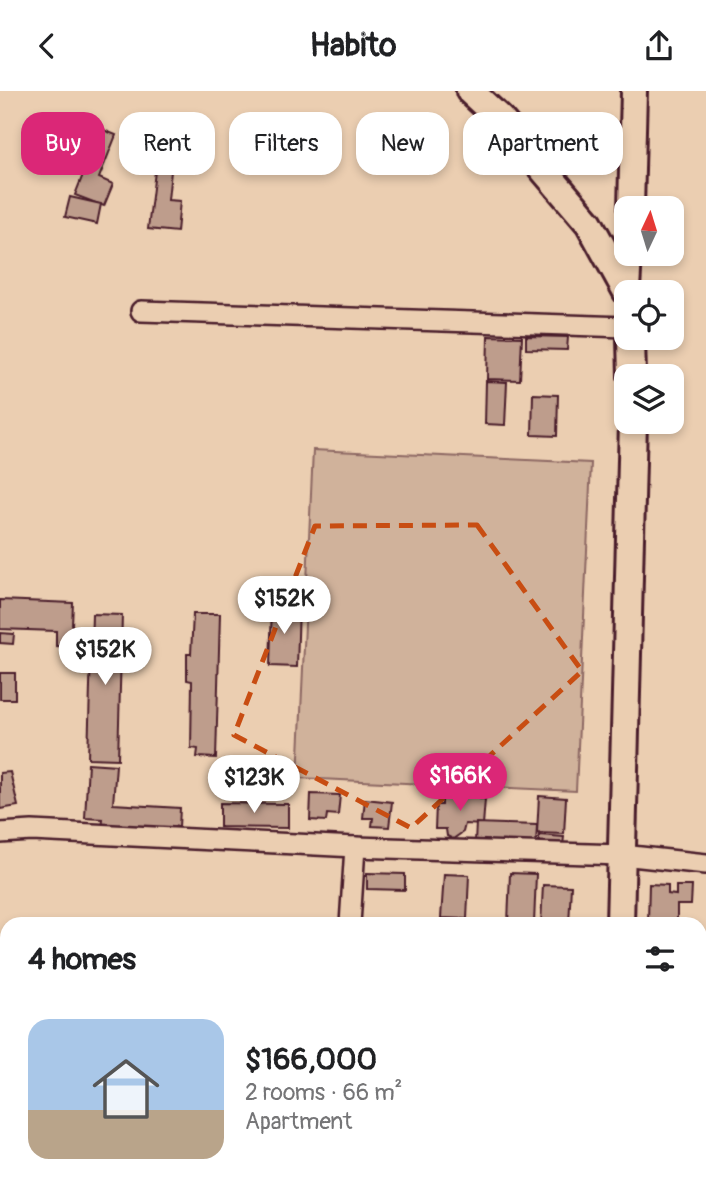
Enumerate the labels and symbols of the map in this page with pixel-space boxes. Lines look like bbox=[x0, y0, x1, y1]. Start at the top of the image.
north arrow bbox=[614, 196, 684, 266]
pin: $152K bbox=[235, 577, 333, 636]
pin: $152K bbox=[56, 627, 154, 687]
pin: $166K bbox=[411, 753, 509, 813]
pin: $123K bbox=[205, 755, 303, 815]

